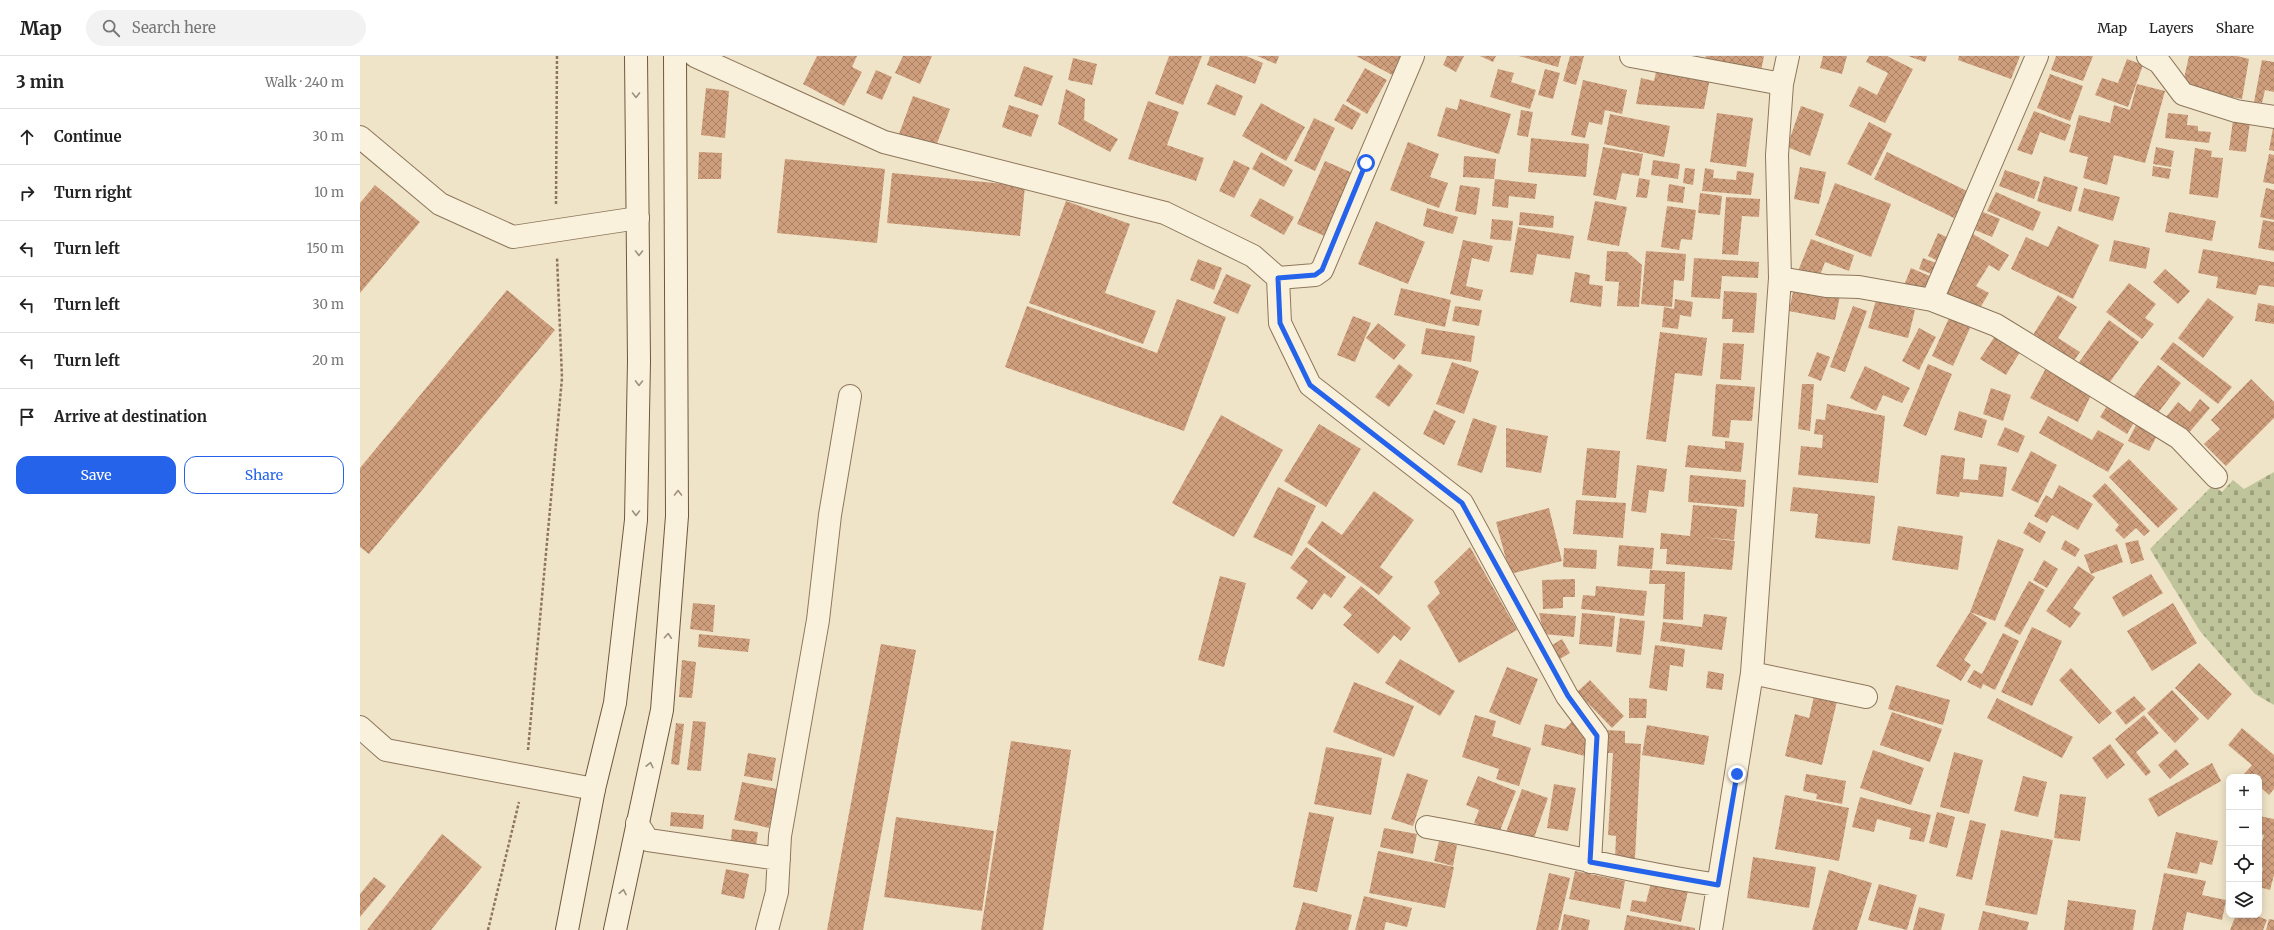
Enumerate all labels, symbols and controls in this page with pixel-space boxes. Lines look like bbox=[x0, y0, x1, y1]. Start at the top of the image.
search box bbox=[86, 10, 366, 46]
text: Map bbox=[20, 16, 62, 40]
icon: search bbox=[100, 17, 122, 39]
text: Search here bbox=[132, 18, 216, 37]
text: Map bbox=[2097, 19, 2127, 37]
text: Layers bbox=[2149, 19, 2194, 37]
text: Share bbox=[2216, 19, 2254, 37]
text: 3 min bbox=[16, 71, 64, 93]
text: Walk · 240 m bbox=[265, 74, 344, 91]
one-way arrow bbox=[632, 92, 641, 98]
icon: ahead bbox=[16, 126, 38, 148]
text: Continue bbox=[54, 127, 122, 146]
text: 30 m bbox=[312, 128, 344, 145]
route start bbox=[1357, 154, 1375, 172]
icon: right bbox=[16, 182, 38, 204]
text: Turn right bbox=[54, 183, 132, 202]
text: 10 m bbox=[314, 184, 344, 201]
icon: left bbox=[16, 238, 38, 260]
text: Turn left bbox=[54, 239, 120, 258]
text: 150 m bbox=[307, 240, 344, 257]
one-way arrow bbox=[634, 250, 643, 256]
icon: left bbox=[16, 294, 38, 316]
text: Turn left bbox=[54, 295, 120, 314]
text: 30 m bbox=[312, 296, 344, 313]
icon: left bbox=[16, 350, 38, 372]
text: Turn left bbox=[54, 351, 120, 370]
text: 20 m bbox=[312, 352, 344, 369]
one-way arrow bbox=[635, 380, 643, 386]
icon: arrive bbox=[16, 406, 38, 428]
text: Arrive at destination bbox=[54, 407, 207, 426]
button: Save bbox=[16, 456, 176, 494]
button: Share bbox=[184, 456, 344, 494]
one-way arrow bbox=[673, 490, 682, 496]
one-way arrow bbox=[632, 510, 640, 516]
one-way arrow bbox=[663, 633, 672, 639]
one-way arrow bbox=[645, 761, 653, 768]
route end bbox=[1728, 765, 1746, 783]
map controls bbox=[2226, 774, 2262, 918]
button: + bbox=[2226, 774, 2262, 810]
button: − bbox=[2226, 810, 2262, 846]
button: locate bbox=[2226, 846, 2262, 882]
button: layers bbox=[2226, 882, 2262, 918]
one-way arrow bbox=[618, 889, 627, 895]

